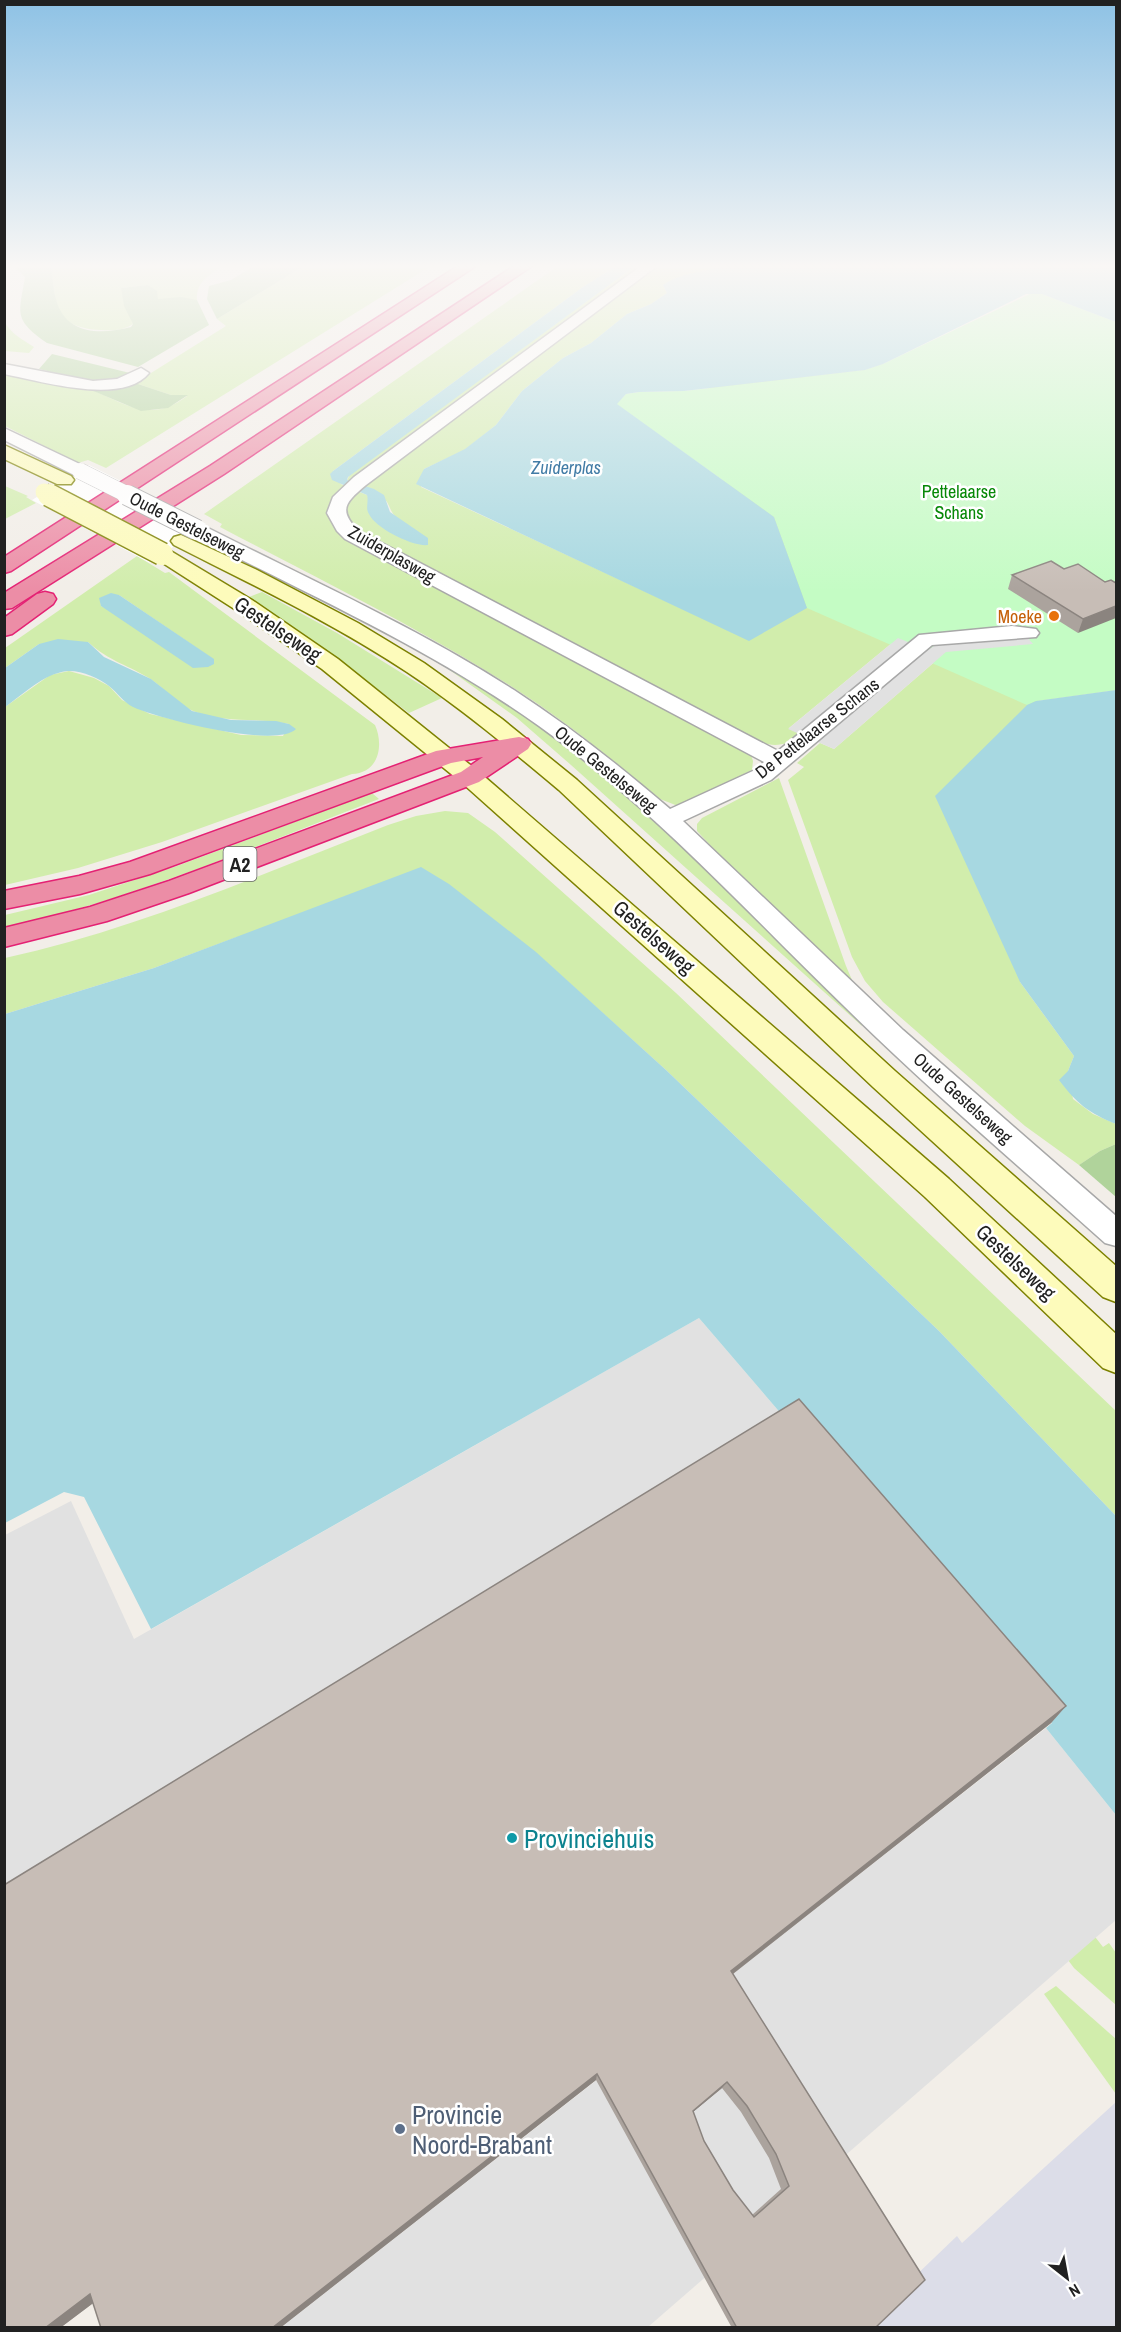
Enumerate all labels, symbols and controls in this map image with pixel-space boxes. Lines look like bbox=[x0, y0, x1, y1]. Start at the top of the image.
water label: Zuiderplas bbox=[530, 455, 601, 480]
park label: Pettelaarse Schans bbox=[922, 479, 996, 525]
street label: Oude Gestelseweg bbox=[125, 485, 249, 565]
street label: Zuiderplasweg bbox=[344, 519, 441, 589]
street label: Gestelseweg bbox=[229, 589, 328, 669]
place label: Moeke bbox=[998, 604, 1042, 629]
marker: Moeke bbox=[1047, 609, 1061, 623]
street label: De Pettelaarse Schans bbox=[750, 672, 884, 784]
street label: Oude Gestelseweg bbox=[549, 720, 663, 819]
road number: A2 bbox=[224, 847, 256, 881]
street label: Gestelseweg bbox=[607, 893, 701, 981]
street label: Oude Gestelseweg bbox=[908, 1047, 1019, 1150]
street label: Gestelseweg bbox=[970, 1217, 1063, 1307]
place label: Provinciehuis bbox=[524, 1821, 654, 1856]
marker: Provinciehuis bbox=[505, 1831, 519, 1845]
place label: Provincie Noord-Brabant bbox=[412, 2097, 552, 2162]
marker: Provincie Noord-Brabant bbox=[393, 2122, 407, 2136]
north arrow bbox=[1037, 2248, 1097, 2308]
text: N bbox=[1065, 2279, 1084, 2303]

